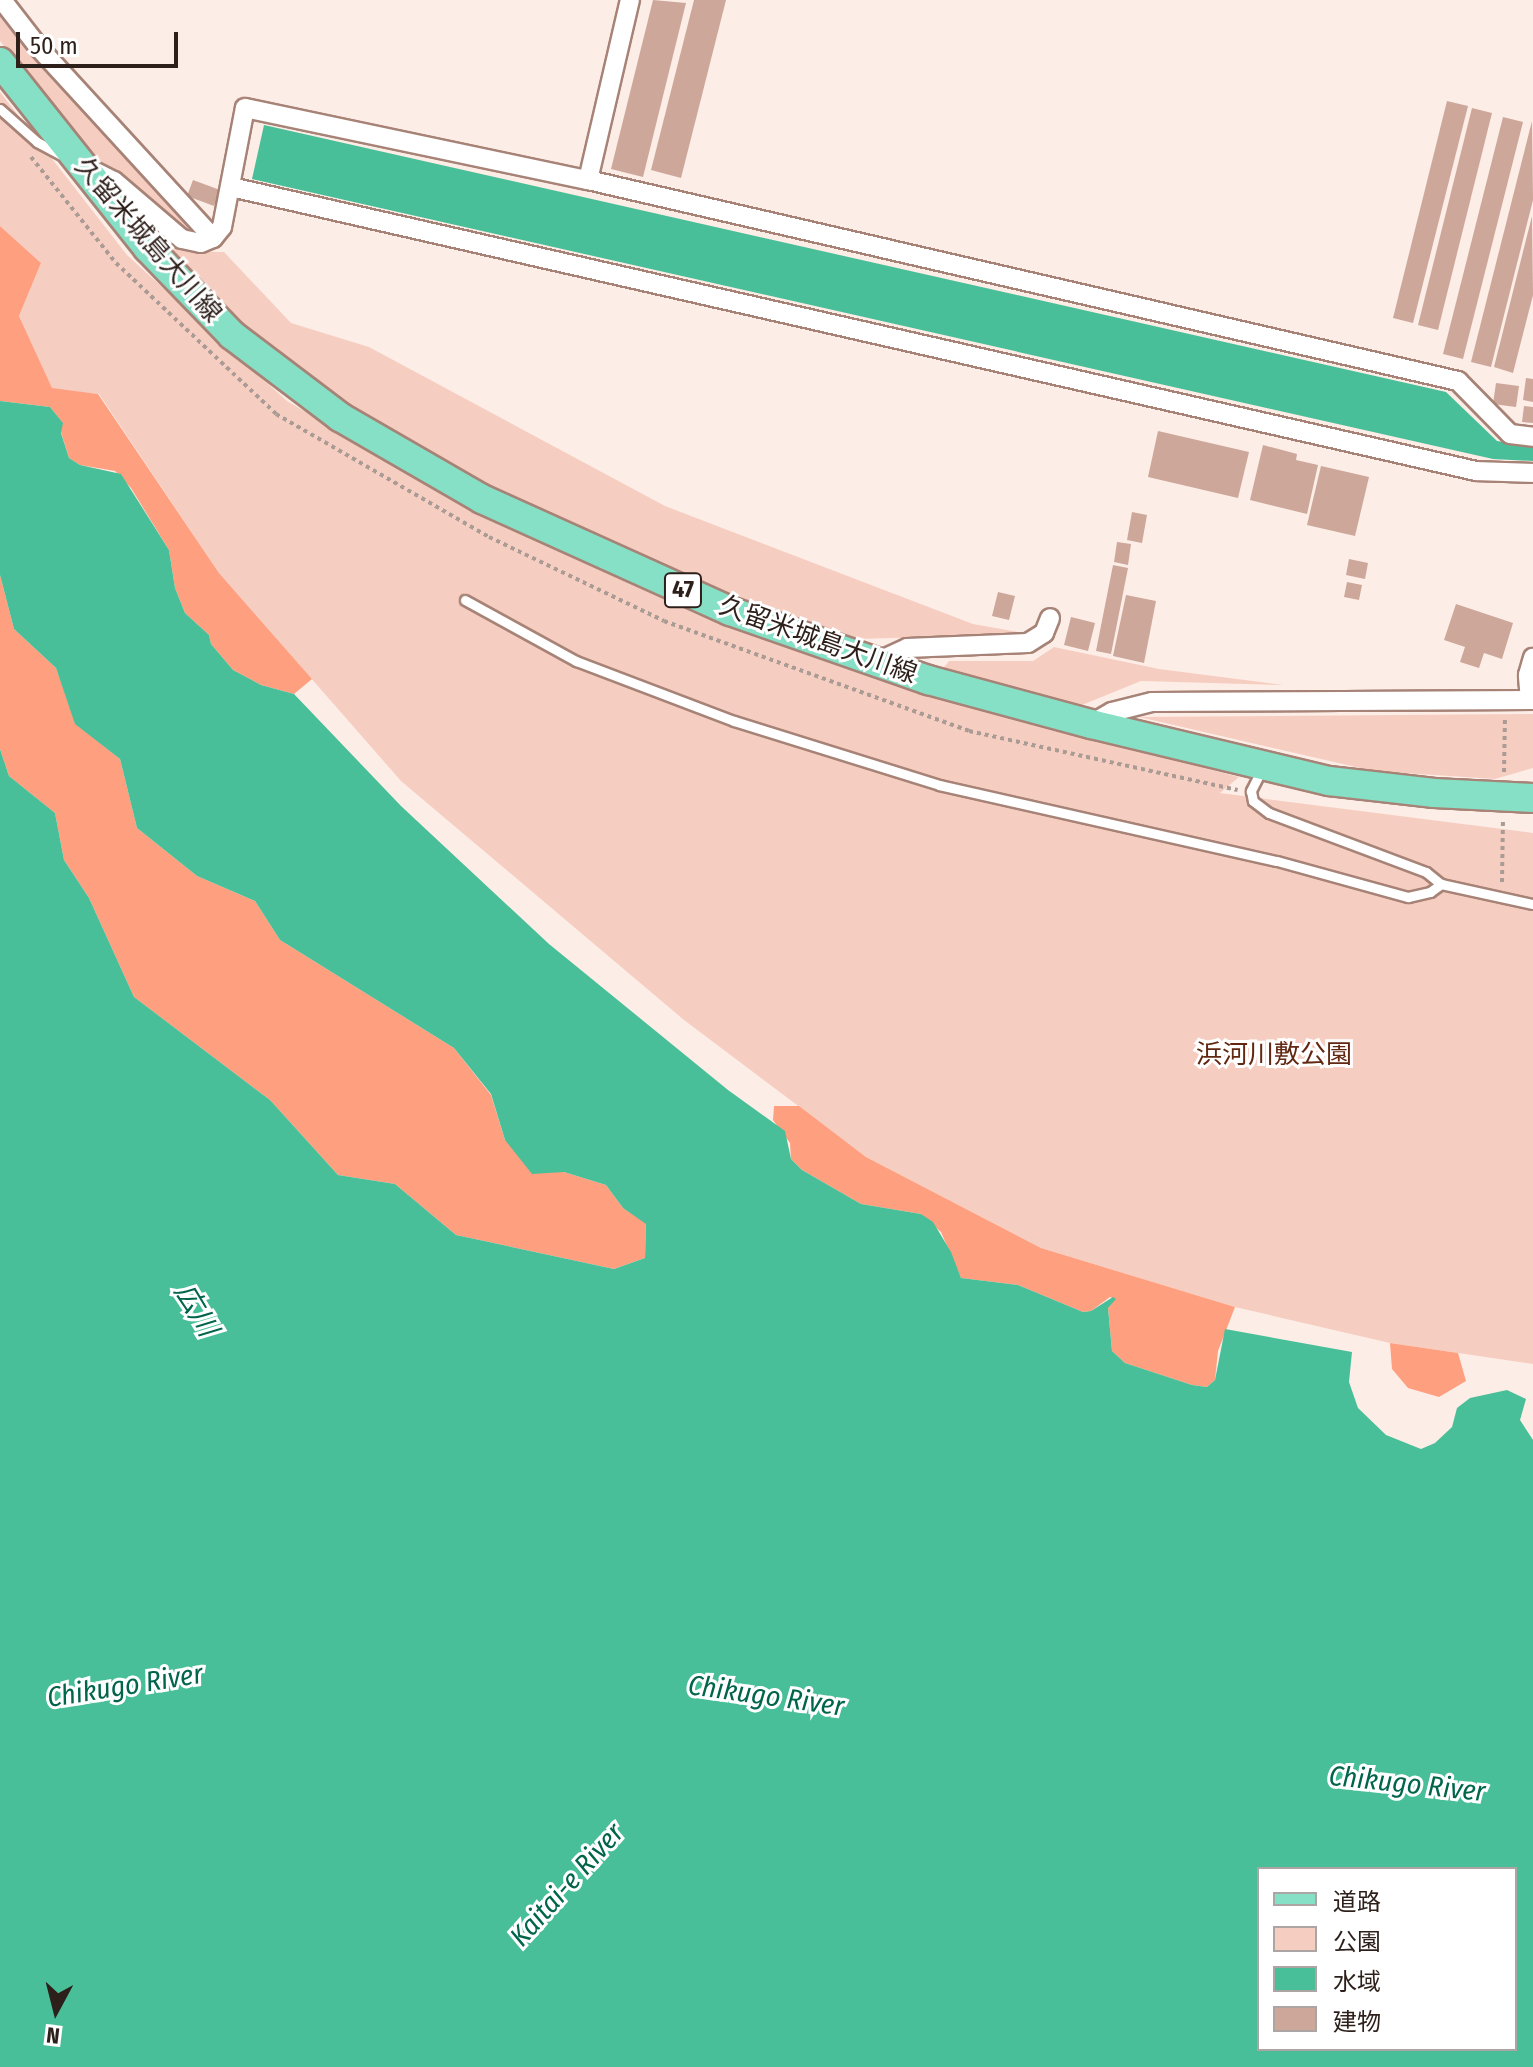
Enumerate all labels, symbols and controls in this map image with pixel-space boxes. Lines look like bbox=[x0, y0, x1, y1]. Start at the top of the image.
scale bar bbox=[20, 16, 182, 66]
text: 50 m bbox=[30, 32, 78, 60]
street label: 久留米城島大川線 bbox=[68, 151, 228, 329]
road number: 47 bbox=[663, 570, 703, 610]
street label: 久留米城島大川線 bbox=[715, 590, 921, 690]
park label: 浜河川敷公園 bbox=[1196, 1039, 1352, 1071]
water label: 広川 bbox=[167, 1277, 225, 1343]
water label: Chikugo River bbox=[45, 1657, 205, 1715]
water label: Chikugo River bbox=[686, 1668, 846, 1724]
water label: Chikugo River bbox=[1327, 1759, 1487, 1809]
water label: Kaitai-e River bbox=[503, 1817, 631, 1953]
legend bbox=[1257, 1867, 1517, 2051]
text: 道路 bbox=[1333, 1888, 1381, 1916]
text: 公園 bbox=[1333, 1928, 1381, 1956]
text: 水域 bbox=[1333, 1968, 1381, 1996]
north arrow bbox=[16, 1971, 96, 2051]
text: 建物 bbox=[1333, 2008, 1381, 2036]
text: N bbox=[45, 2021, 61, 2050]

